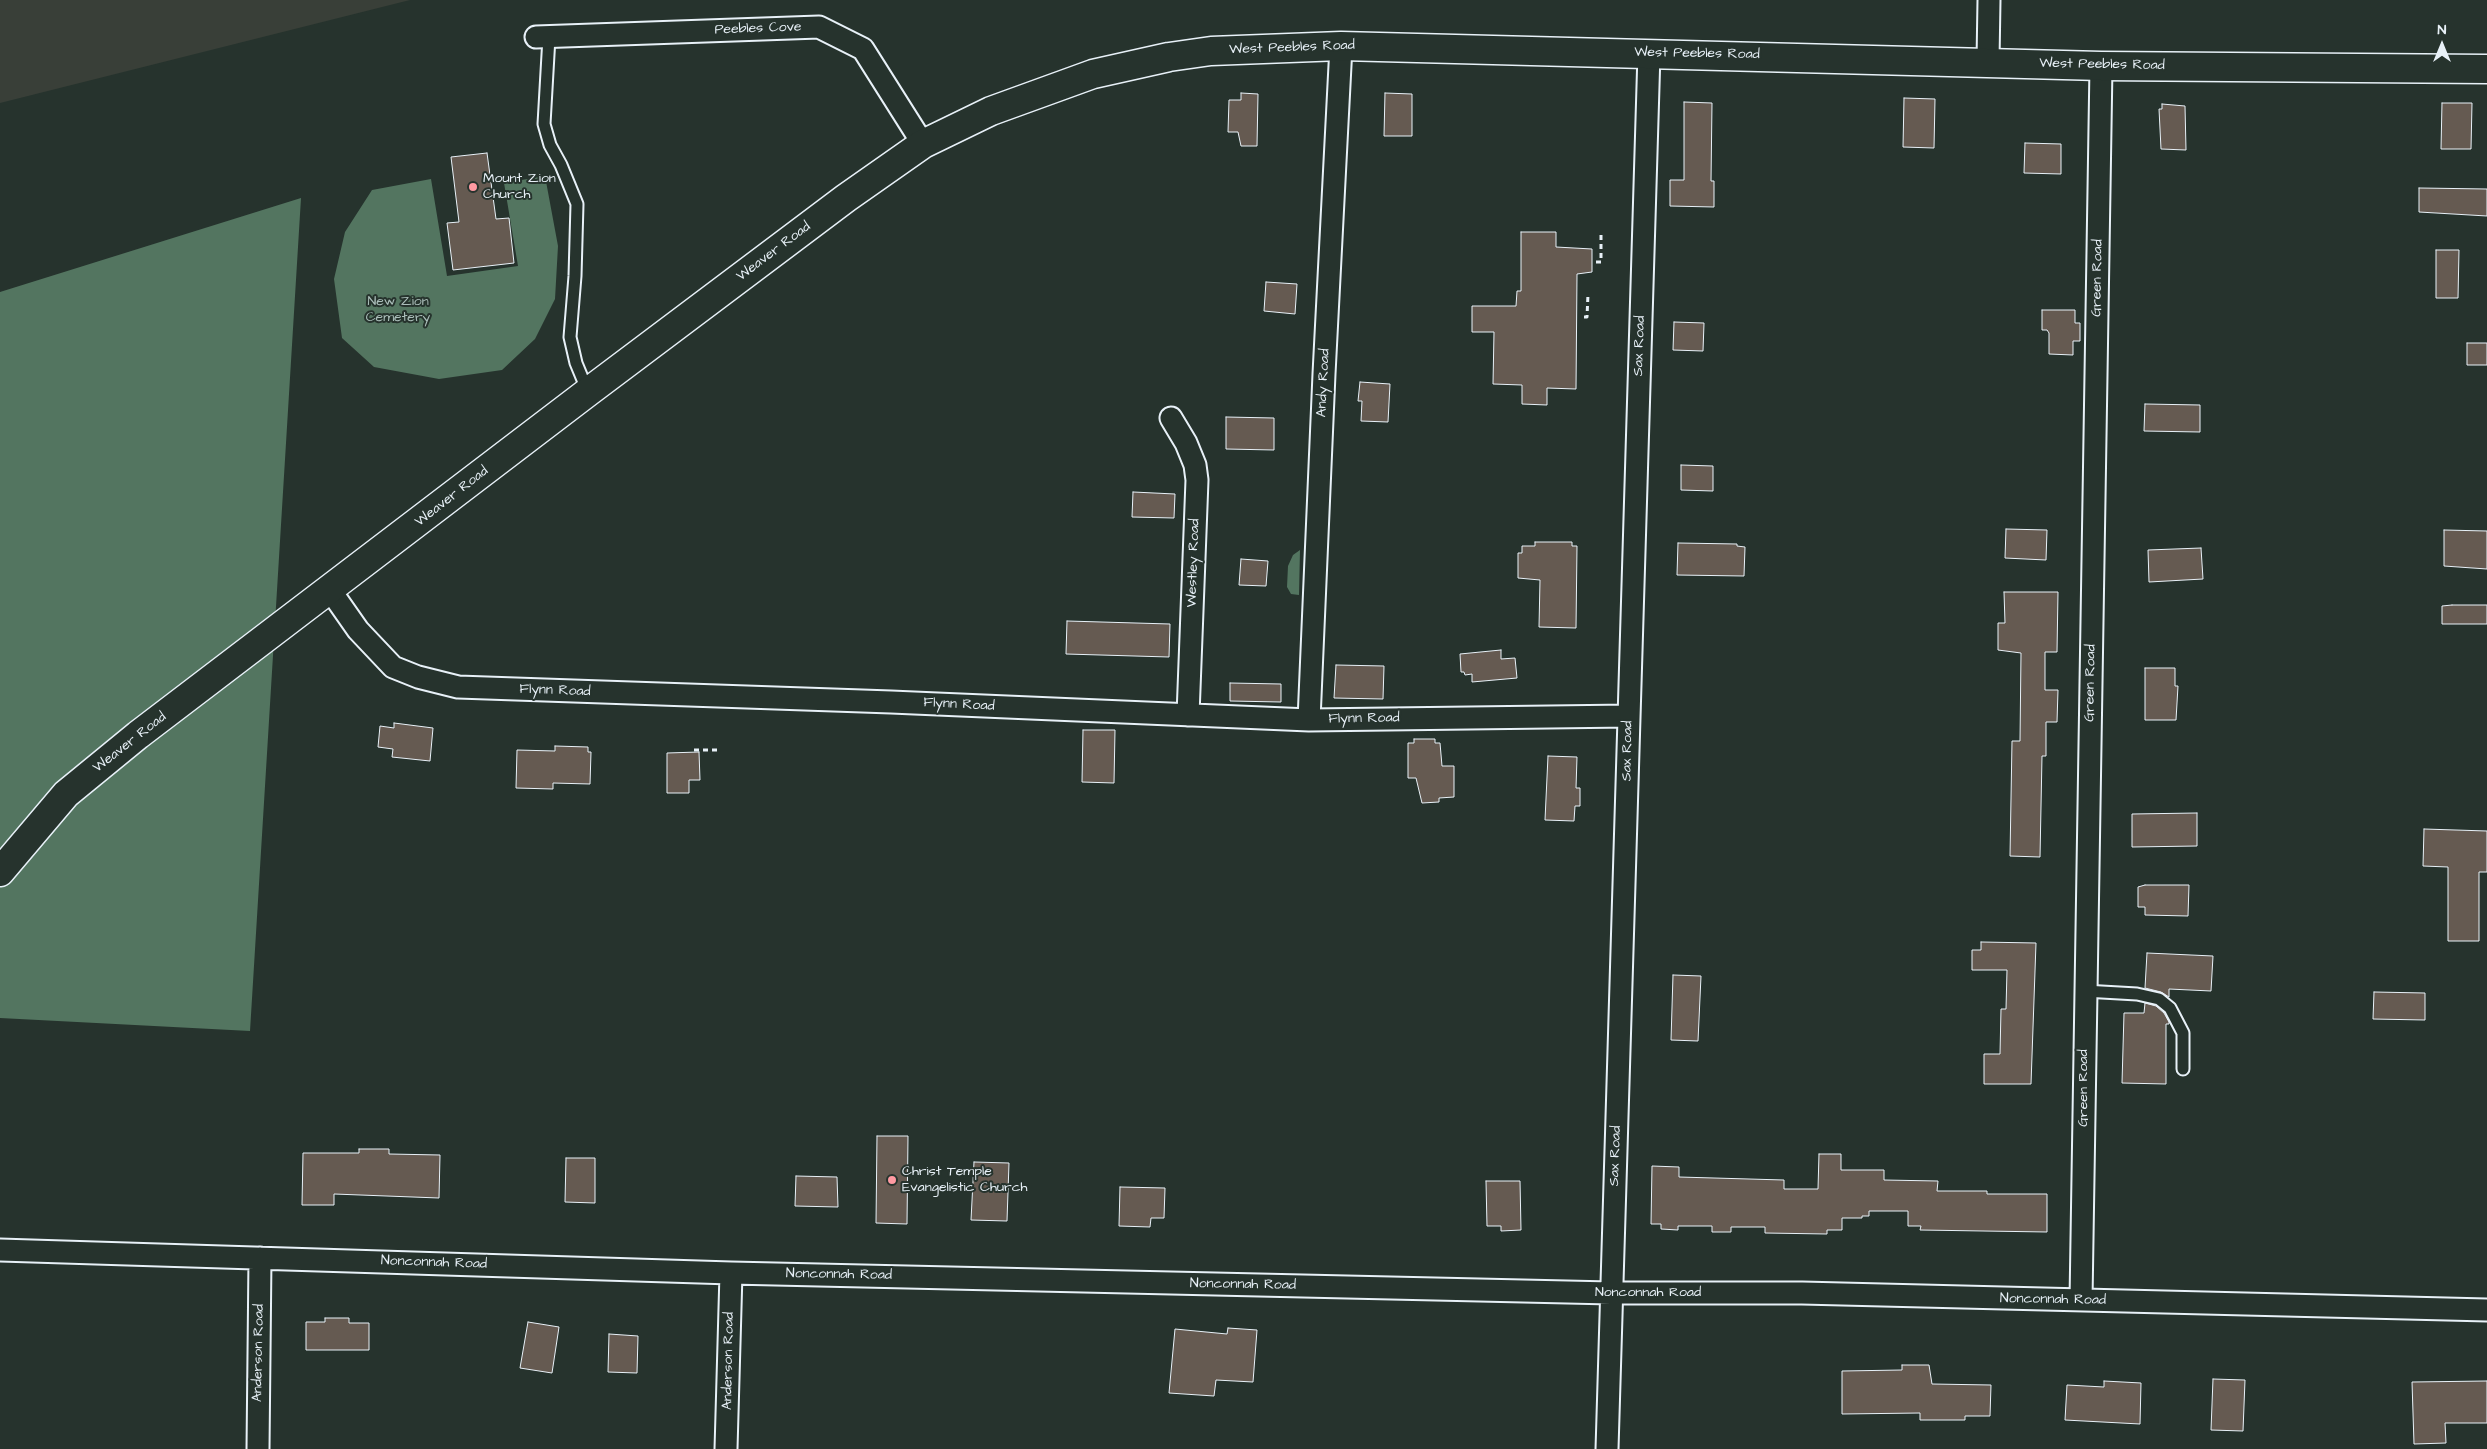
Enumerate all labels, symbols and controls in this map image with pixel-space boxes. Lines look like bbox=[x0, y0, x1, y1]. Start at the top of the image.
street label: Peebles Cove bbox=[714, 19, 802, 39]
north arrow bbox=[2417, 20, 2467, 70]
text: N bbox=[2438, 20, 2446, 40]
street label: West Peebles Road bbox=[1229, 37, 1355, 59]
street label: West Peebles Road bbox=[1634, 45, 1760, 63]
street label: West Peebles Road bbox=[2039, 56, 2165, 74]
place label: Mount Zion Church bbox=[483, 171, 556, 203]
marker: Mount Zion Church bbox=[467, 181, 479, 193]
street label: Weaver Road bbox=[734, 219, 814, 285]
street label: Green Road bbox=[2089, 239, 2107, 317]
park label: New Zion Cemetery bbox=[366, 294, 430, 326]
street label: Sax Road bbox=[1631, 315, 1649, 377]
street label: Andy Road bbox=[1314, 348, 1334, 418]
street label: Weaver Road bbox=[412, 463, 492, 531]
street label: Westley Road bbox=[1184, 518, 1204, 608]
street label: Green Road bbox=[2082, 644, 2100, 722]
street label: Flynn Road bbox=[519, 681, 591, 701]
street label: Flynn Road bbox=[923, 695, 995, 715]
street label: Weaver Road bbox=[90, 709, 170, 777]
street label: Flynn Road bbox=[1328, 710, 1400, 728]
street label: Sax Road bbox=[1619, 721, 1637, 781]
street label: Green Road bbox=[2076, 1049, 2092, 1127]
street label: Sax Road bbox=[1607, 1125, 1625, 1187]
place label: Christ Temple Evangelistic Church bbox=[902, 1164, 1028, 1196]
marker: Christ Temple Evangelistic Church bbox=[886, 1174, 898, 1186]
street label: Nonconnah Road bbox=[381, 1253, 487, 1273]
street label: Nonconnah Road bbox=[786, 1266, 892, 1284]
street label: Nonconnah Road bbox=[1190, 1276, 1296, 1294]
street label: Nonconnah Road bbox=[1595, 1285, 1701, 1301]
street label: Nonconnah Road bbox=[2000, 1291, 2106, 1309]
street label: Anderson Road bbox=[250, 1304, 268, 1402]
street label: Anderson Road bbox=[720, 1312, 738, 1410]

